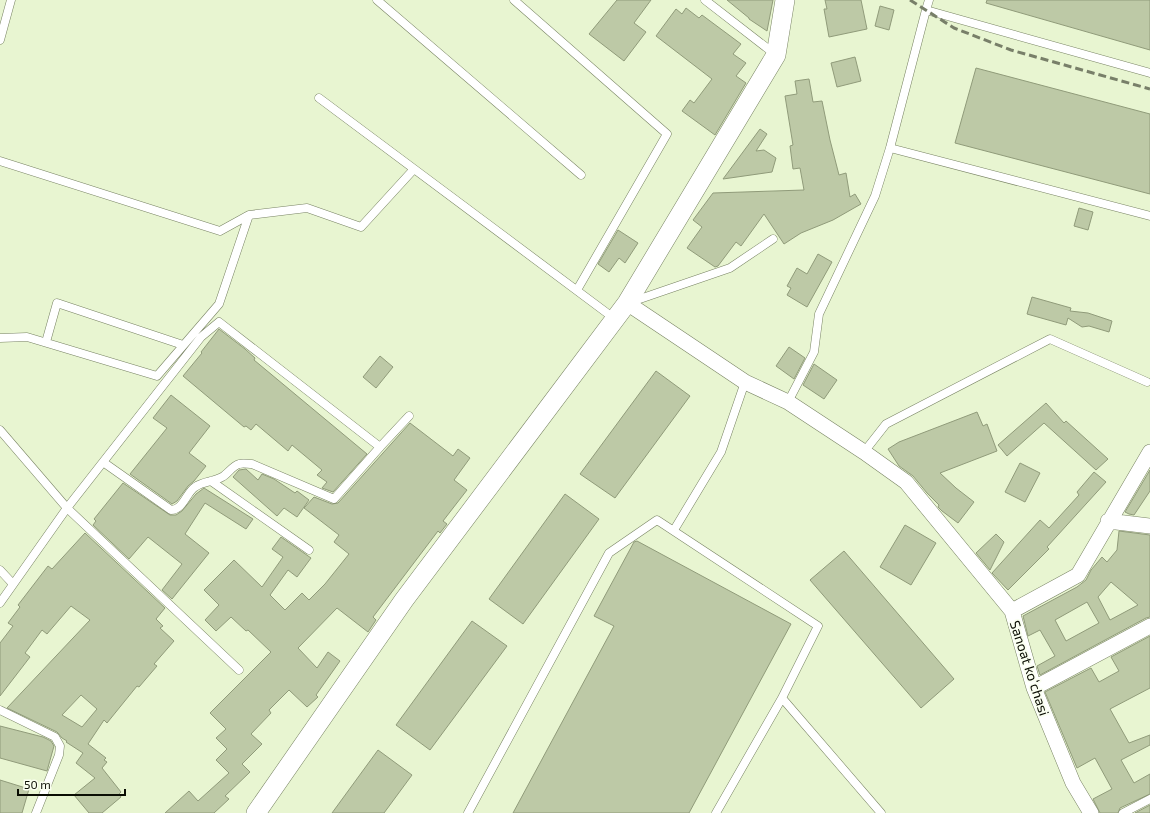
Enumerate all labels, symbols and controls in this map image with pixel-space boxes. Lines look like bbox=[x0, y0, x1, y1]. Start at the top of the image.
street label: Sanoat koʻchasi bbox=[1007, 618, 1053, 718]
scale bar bbox=[18, 771, 125, 797]
text: 50 m bbox=[24, 777, 51, 791]

